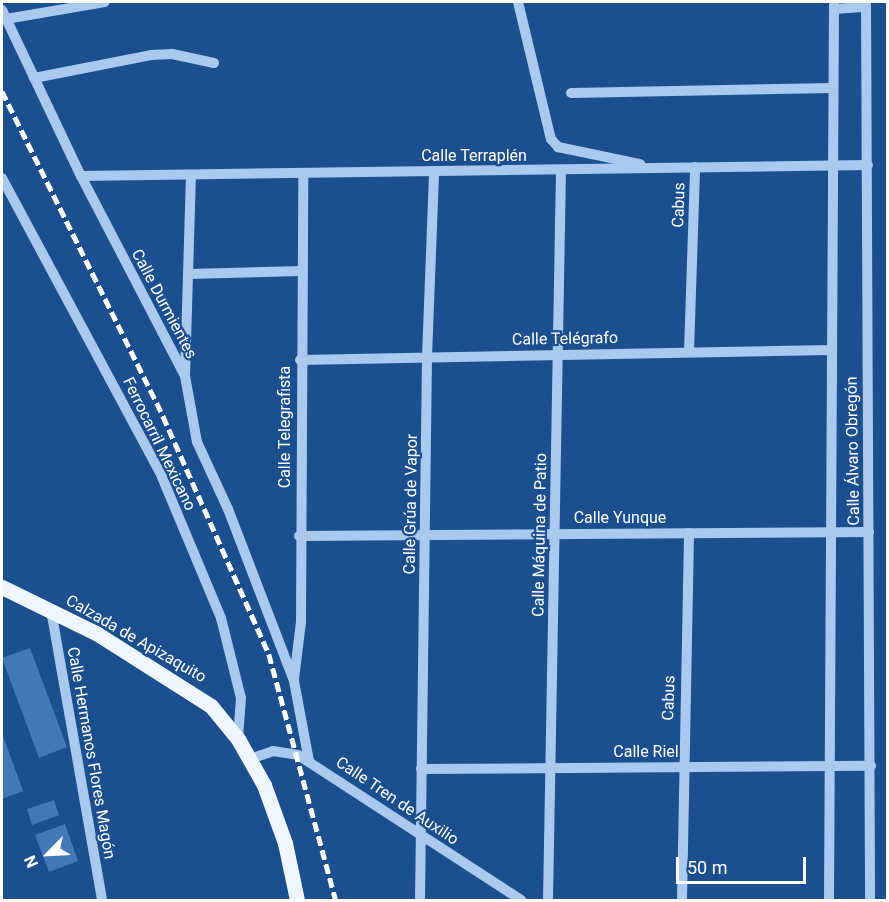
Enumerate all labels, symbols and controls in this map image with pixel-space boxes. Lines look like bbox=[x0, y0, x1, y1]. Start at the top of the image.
street label: Calle Terraplén bbox=[421, 146, 527, 166]
street label: Cabus bbox=[669, 182, 689, 228]
street label: Calle Durmientes bbox=[127, 246, 201, 362]
street label: Calle Telégrafo bbox=[512, 328, 618, 350]
street label: Calle Telegrafista bbox=[275, 366, 295, 488]
street label: Ferrocarril Mexicano bbox=[118, 374, 200, 514]
street label: Calle Álvaro Obregón bbox=[842, 376, 864, 526]
street label: Calle Grúa de Vapor bbox=[400, 433, 422, 575]
street label: Calle Máquina de Patio bbox=[529, 453, 551, 617]
street label: Calle Yunque bbox=[574, 508, 666, 528]
street label: Calzada de Apizaquito bbox=[62, 591, 210, 687]
street label: Calle Hermanos Flores Magón bbox=[63, 645, 119, 861]
street label: Cabus bbox=[659, 675, 679, 721]
street label: Calle Riel bbox=[613, 742, 679, 762]
street label: Calle Tren de Auxilio bbox=[332, 753, 462, 849]
north arrow bbox=[18, 824, 78, 884]
scale bar bbox=[679, 845, 810, 883]
text: N bbox=[20, 853, 42, 871]
text: 50 m bbox=[687, 857, 727, 878]

